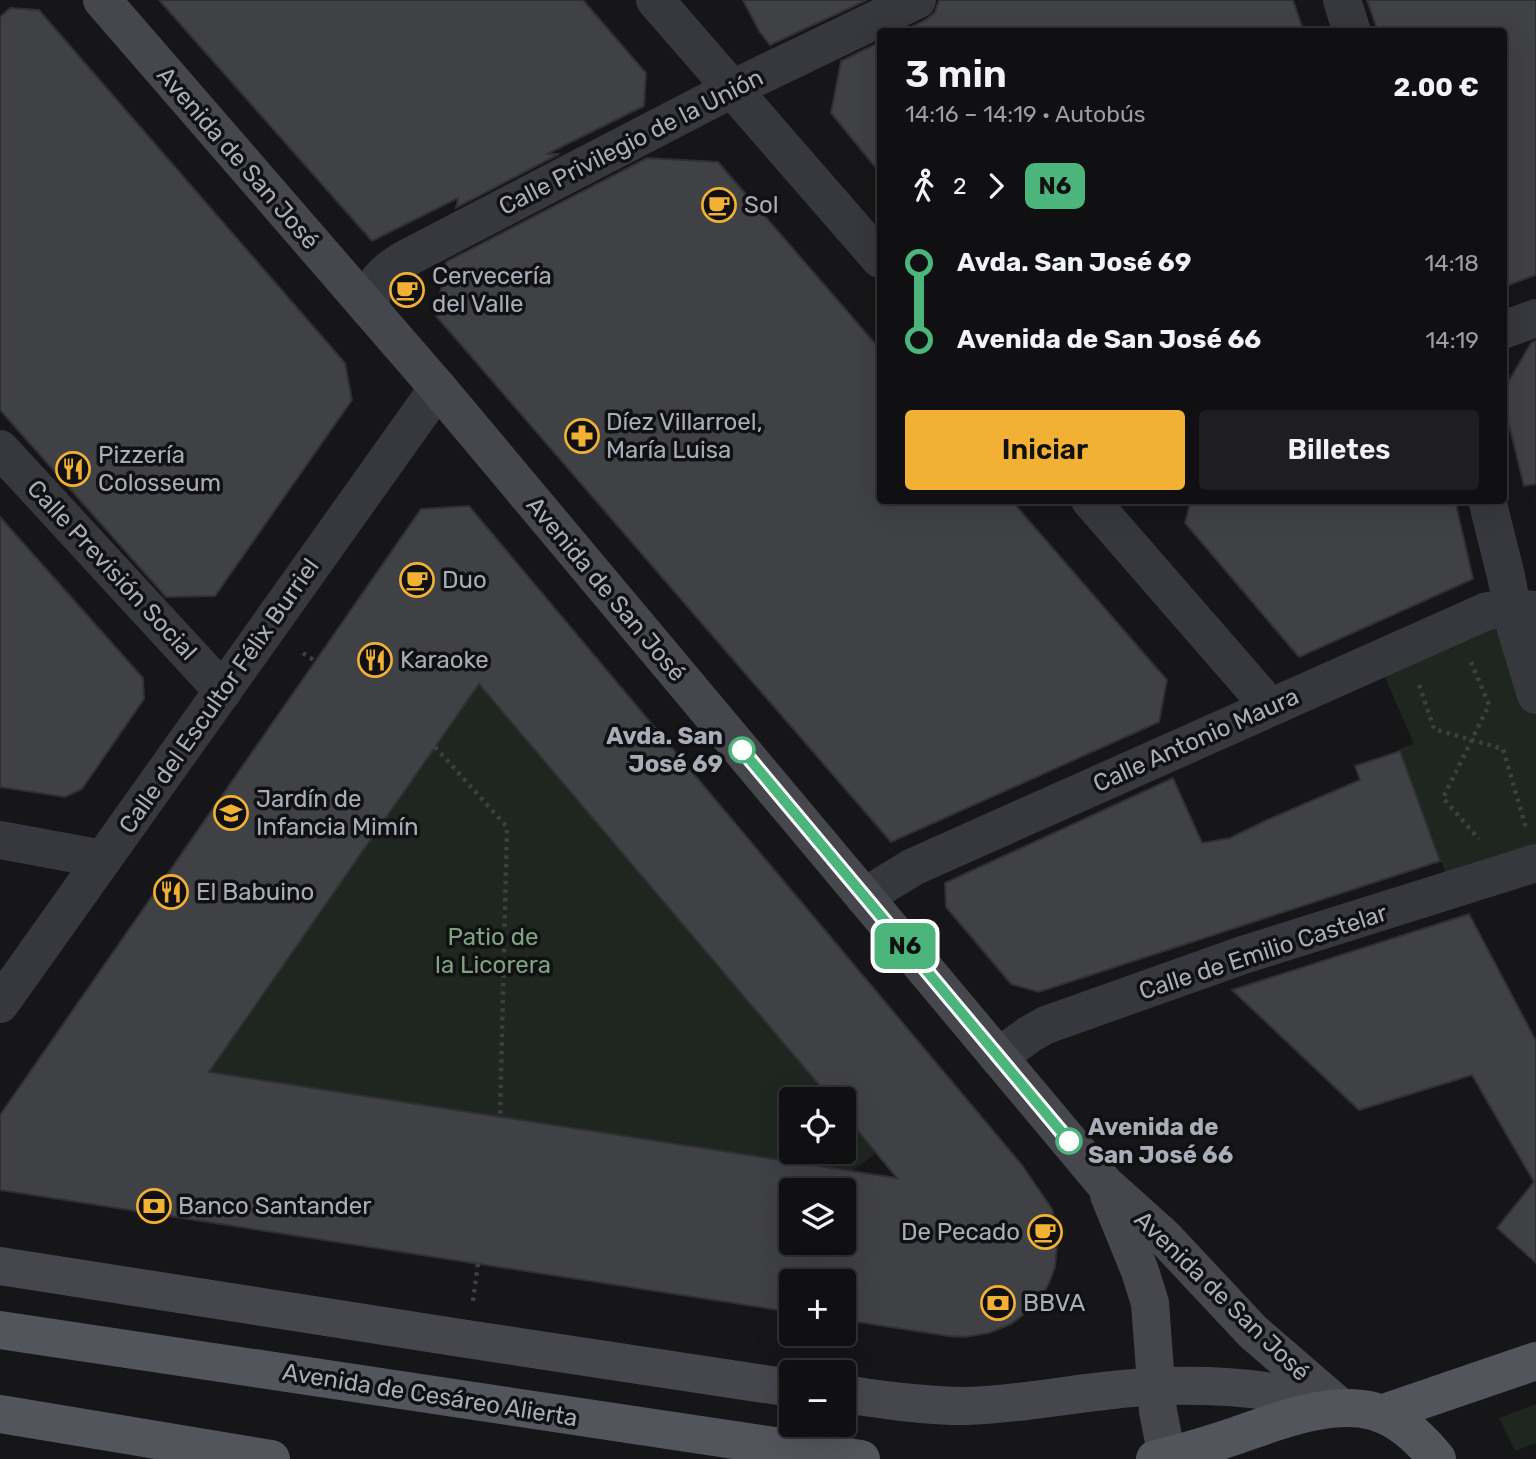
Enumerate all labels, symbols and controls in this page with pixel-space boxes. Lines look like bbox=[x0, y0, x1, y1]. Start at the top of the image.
text: 3 min bbox=[905, 51, 1007, 97]
street label: Avenida de San José bbox=[151, 61, 325, 255]
street label: Calle Privilegio de la Unión bbox=[494, 63, 768, 221]
text: 2.00 € bbox=[1394, 72, 1479, 103]
text: 14:16 – 14:19 · Autobús bbox=[905, 100, 1146, 128]
icon: walk bbox=[905, 167, 943, 205]
icon: forward bbox=[977, 167, 1015, 205]
text: 2 bbox=[953, 172, 967, 200]
text: N6 bbox=[1039, 172, 1071, 200]
cafe icon: Sol bbox=[700, 186, 738, 224]
place label: Sol bbox=[744, 191, 779, 219]
text: Avda. San José 69 bbox=[957, 247, 1191, 278]
text: 14:18 bbox=[1425, 249, 1479, 277]
place label: Cervecería del Valle bbox=[432, 262, 552, 318]
cafe icon: Cervecería del Valle bbox=[388, 271, 426, 309]
text: Avenida de San José 66 bbox=[957, 324, 1261, 355]
text: 14:19 bbox=[1426, 326, 1479, 354]
place label: Díez Villarroel, María Luisa bbox=[606, 408, 763, 464]
button: Iniciar bbox=[905, 410, 1185, 490]
button: Billetes bbox=[1199, 410, 1479, 490]
pharmacy icon: Díez Villarroel, María Luisa bbox=[563, 417, 601, 455]
place label: Pizzería Colosseum bbox=[98, 441, 221, 497]
restaurant icon: Pizzería Colosseum bbox=[54, 450, 92, 488]
street label: Calle Previsión Social bbox=[21, 474, 203, 666]
street label: Avenida de San José bbox=[521, 491, 691, 687]
street label: Calle del Escultor Félix Burriel bbox=[113, 553, 325, 839]
cafe icon: Duo bbox=[398, 561, 436, 599]
place label: Duo bbox=[442, 566, 487, 594]
restaurant icon: Karaoke bbox=[356, 641, 394, 679]
place label: Karaoke bbox=[400, 646, 489, 674]
street label: Calle Antonio Maura bbox=[1089, 682, 1303, 798]
place label: Avda. San José 69 bbox=[606, 722, 723, 778]
marker: Avda. San José 69 bbox=[729, 737, 755, 763]
place label: Jardín de Infancia Mimín bbox=[256, 785, 419, 841]
school or university icon: Jardín de Infancia Mimín bbox=[212, 794, 250, 832]
restaurant icon: El Babuino bbox=[152, 873, 190, 911]
place label: El Babuino bbox=[196, 878, 314, 906]
street label: Calle de Emilio Castelar bbox=[1135, 899, 1391, 1005]
park label: Patio de la Licorera bbox=[435, 923, 551, 979]
line badge: N6 bbox=[874, 923, 936, 969]
text: N6 bbox=[889, 932, 921, 960]
map controls bbox=[779, 1087, 856, 1437]
button: locate bbox=[779, 1087, 856, 1164]
place label: Avenida de San José 66 bbox=[1088, 1113, 1233, 1169]
marker: Avenida de San José 66 bbox=[1056, 1128, 1082, 1154]
button: layers bbox=[779, 1178, 856, 1255]
bank icon: Banco Santander bbox=[135, 1187, 173, 1225]
place label: Banco Santander bbox=[178, 1192, 371, 1220]
street label: Avenida de San José bbox=[1129, 1205, 1315, 1387]
cafe icon: De Pecado bbox=[1026, 1213, 1064, 1251]
place label: De Pecado bbox=[901, 1218, 1020, 1246]
button: + bbox=[779, 1269, 856, 1346]
bank icon: BBVA bbox=[979, 1284, 1017, 1322]
place label: BBVA bbox=[1023, 1289, 1085, 1317]
street label: Avenida de Cesáreo Alierta bbox=[281, 1358, 579, 1432]
button: − bbox=[779, 1360, 856, 1437]

